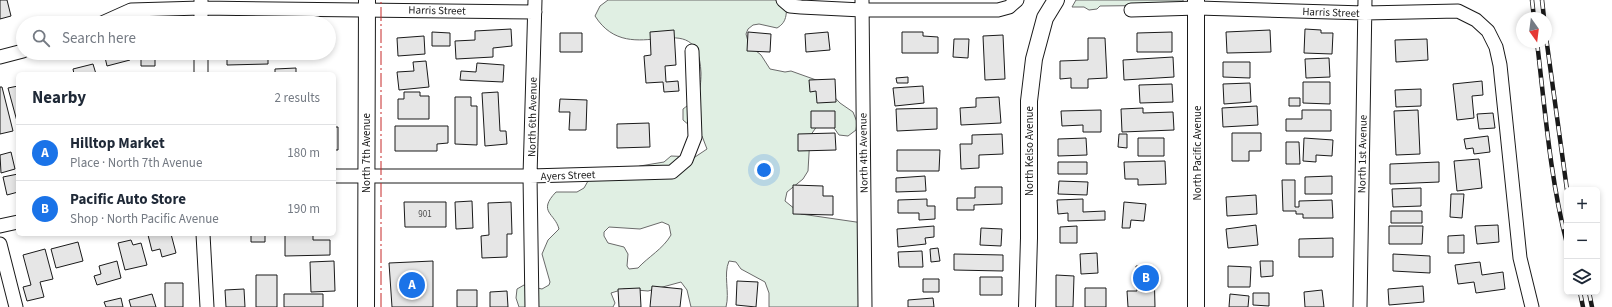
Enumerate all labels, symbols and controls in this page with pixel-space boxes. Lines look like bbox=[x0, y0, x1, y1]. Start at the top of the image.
street label: Harris Street bbox=[408, 2, 466, 19]
street label: Harris Street bbox=[1302, 4, 1360, 21]
north arrow bbox=[1516, 12, 1552, 48]
search box bbox=[16, 16, 336, 60]
icon: search bbox=[30, 27, 52, 49]
text: Search here bbox=[62, 28, 136, 49]
street label: North 6th Avenue bbox=[524, 76, 541, 157]
text: Nearby bbox=[32, 86, 86, 110]
text: 2 results bbox=[275, 89, 320, 107]
street label: North Kelso Avenue bbox=[1022, 105, 1037, 196]
street label: North Pacific Avenue bbox=[1190, 105, 1205, 200]
street label: North 7th Avenue bbox=[359, 112, 374, 193]
street label: North 4th Avenue bbox=[855, 112, 872, 193]
street label: North 1st Avenue bbox=[1354, 114, 1371, 193]
text: Hilltop Market bbox=[70, 133, 165, 154]
text: A bbox=[41, 144, 49, 162]
text: 180 m bbox=[287, 144, 320, 162]
text: Place · North 7th Avenue bbox=[70, 154, 202, 172]
your location bbox=[754, 160, 774, 180]
street label: Ayers Street bbox=[540, 167, 596, 184]
map controls bbox=[1564, 187, 1600, 295]
button: + bbox=[1564, 187, 1600, 223]
text: Pacific Auto Store bbox=[70, 189, 186, 210]
text: B bbox=[41, 200, 49, 218]
text: 190 m bbox=[287, 200, 320, 218]
house number: 901 bbox=[418, 208, 432, 221]
text: Shop · North Pacific Avenue bbox=[70, 210, 219, 228]
button: − bbox=[1564, 223, 1600, 259]
button: layers bbox=[1564, 259, 1600, 295]
pin: B bbox=[1133, 263, 1159, 293]
pin: A bbox=[399, 270, 425, 300]

